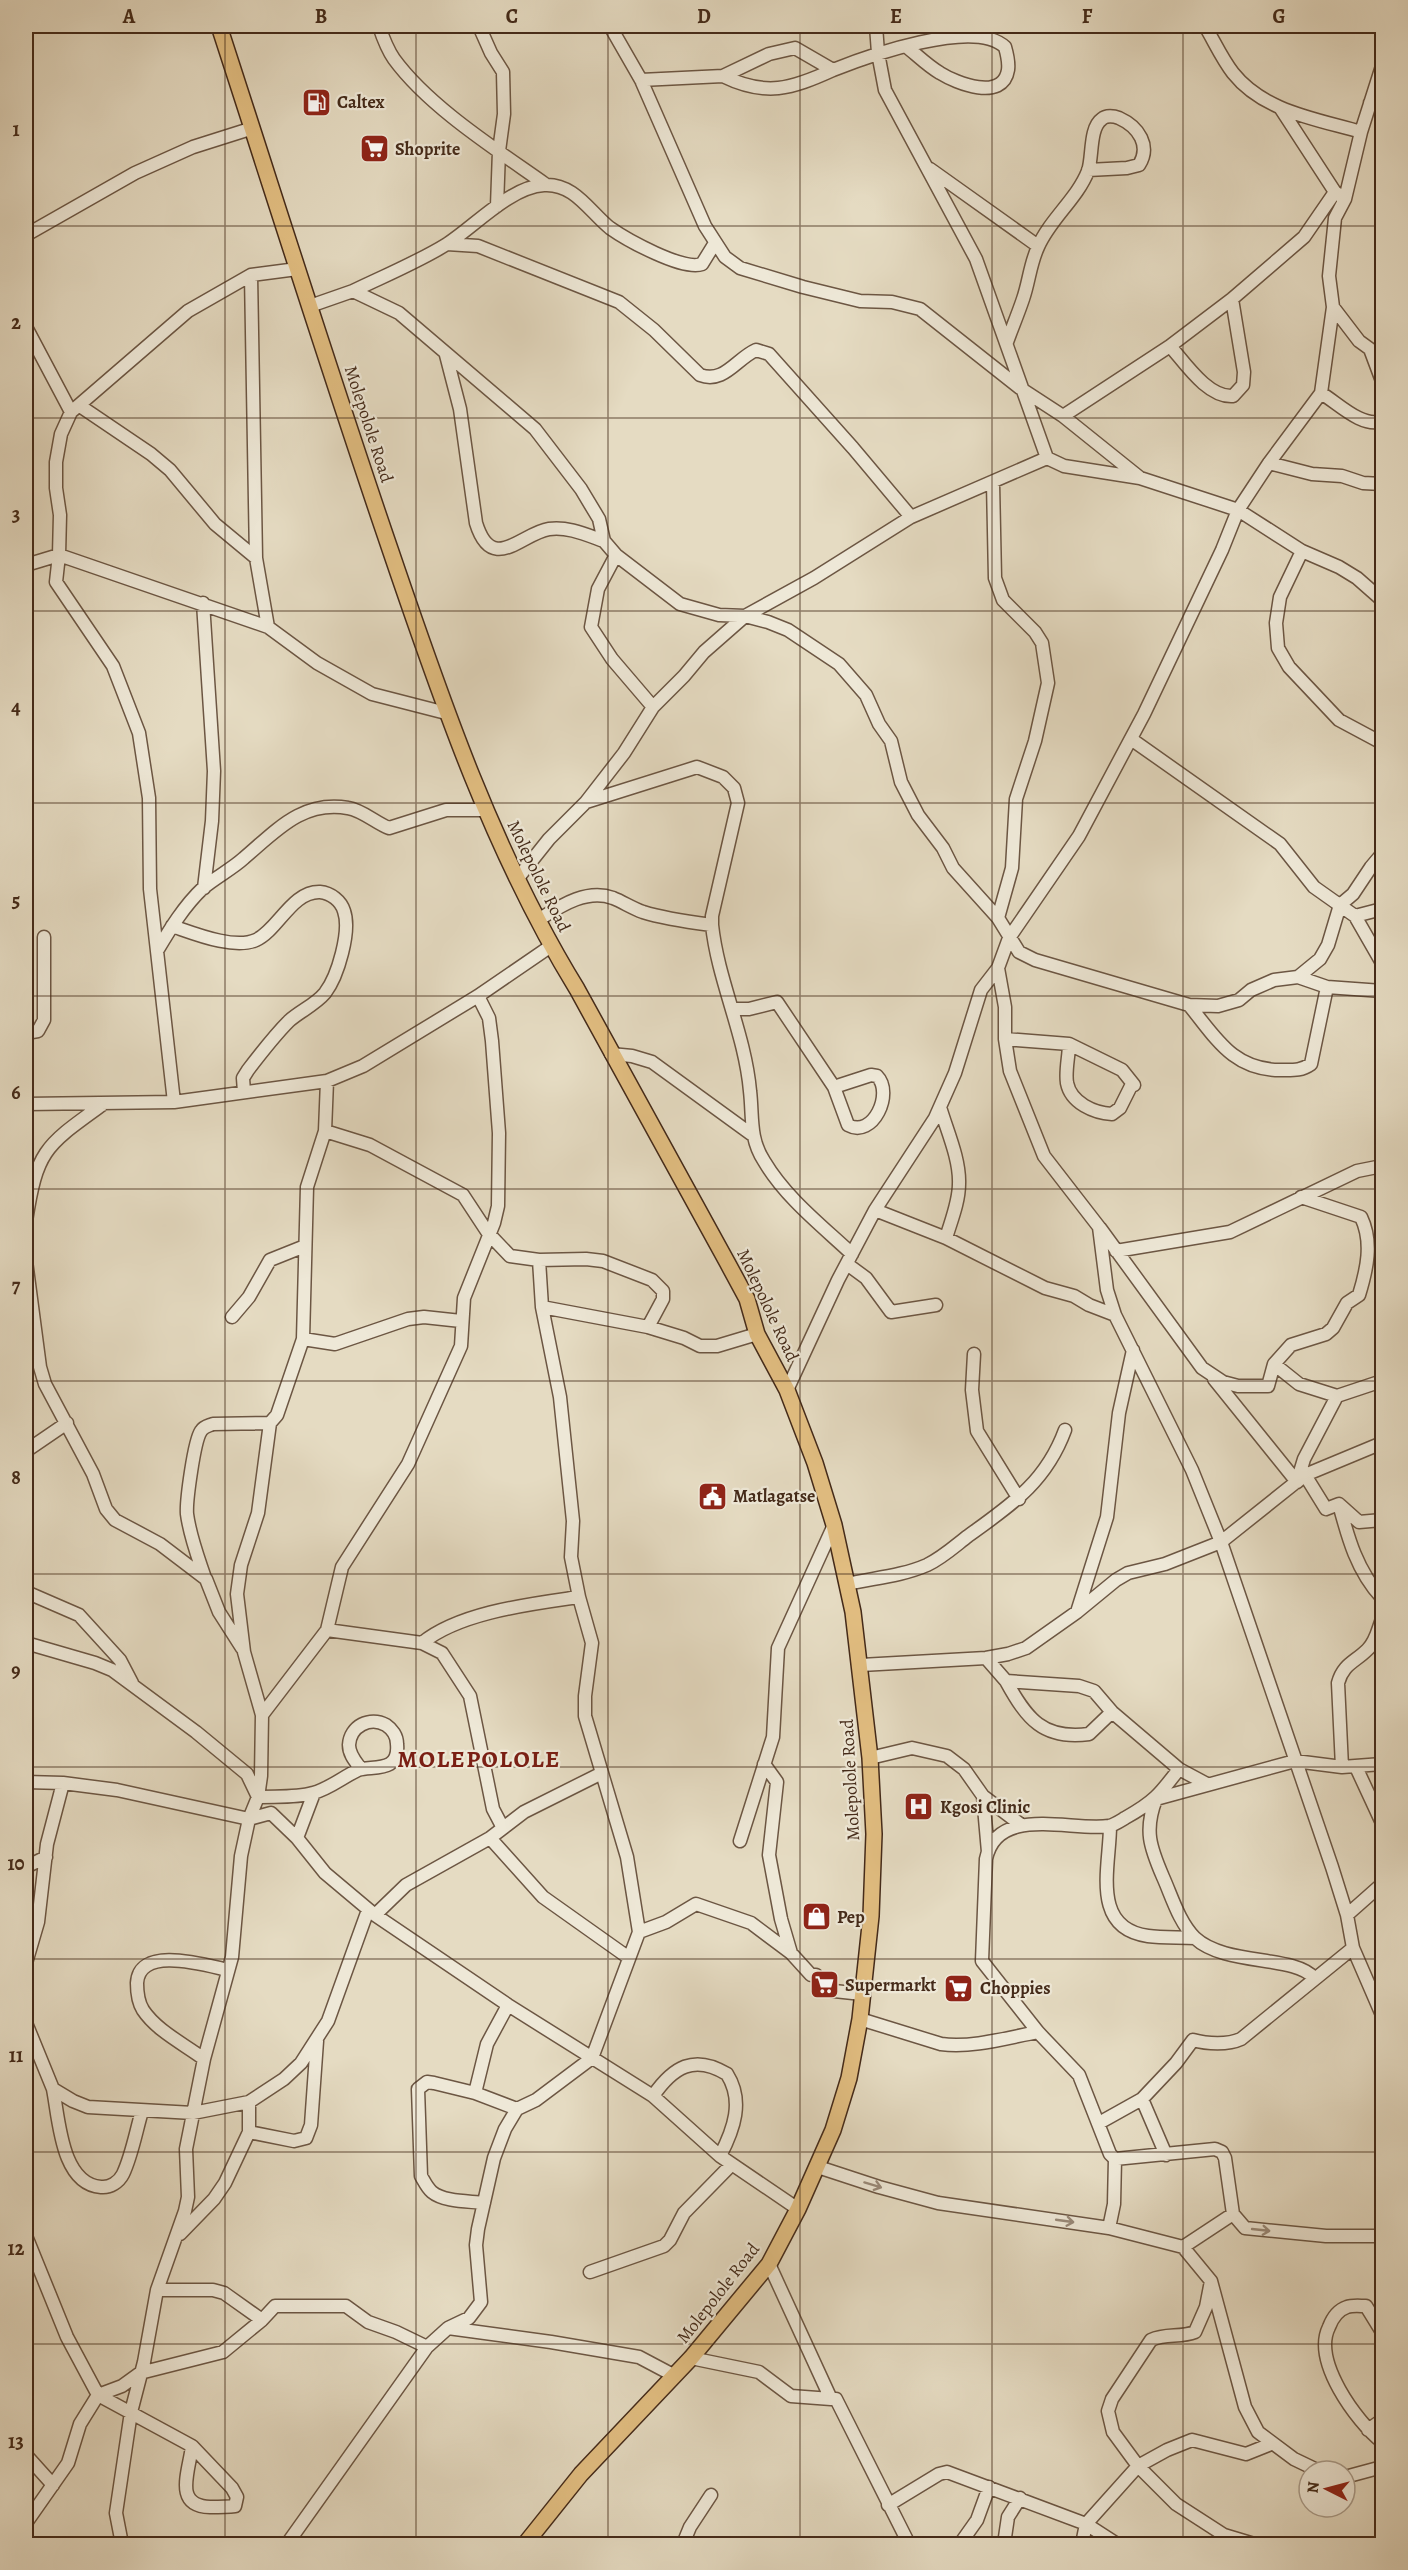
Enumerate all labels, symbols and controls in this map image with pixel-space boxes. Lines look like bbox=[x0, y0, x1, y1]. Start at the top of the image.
text: A bbox=[122, 3, 136, 30]
text: B bbox=[315, 3, 327, 30]
text: C bbox=[506, 3, 518, 30]
text: D bbox=[697, 3, 711, 30]
text: E bbox=[890, 3, 902, 30]
text: F bbox=[1082, 3, 1093, 30]
text: G bbox=[1272, 3, 1286, 30]
fuel station icon: Caltex bbox=[300, 86, 332, 118]
place label: Caltex bbox=[337, 90, 385, 114]
text: 1 bbox=[12, 116, 20, 143]
supermarket icon: Shoprite bbox=[358, 133, 390, 165]
place label: Shoprite bbox=[395, 137, 460, 161]
text: 2 bbox=[11, 309, 21, 336]
street label: Molepolole Road bbox=[339, 362, 399, 486]
text: 3 bbox=[12, 501, 20, 528]
text: 4 bbox=[11, 694, 21, 721]
street label: Molepolole Road bbox=[502, 816, 577, 936]
text: 5 bbox=[12, 887, 20, 914]
text: 6 bbox=[11, 1079, 21, 1106]
street label: Molepolole Road bbox=[731, 1245, 805, 1365]
text: 7 bbox=[12, 1272, 21, 1299]
text: 8 bbox=[11, 1464, 21, 1491]
public building icon: Matlagatse bbox=[696, 1480, 728, 1512]
place label: Matlagatse bbox=[733, 1484, 815, 1508]
text: 9 bbox=[11, 1657, 21, 1684]
street label: Molepolole Road bbox=[835, 1718, 865, 1841]
district label: MOLEPOLOLE bbox=[397, 1743, 561, 1775]
hospital icon: Kgosi Clinic bbox=[903, 1791, 935, 1823]
place label: Kgosi Clinic bbox=[940, 1795, 1030, 1819]
text: 10 bbox=[7, 1850, 25, 1877]
shop icon: Pep bbox=[800, 1901, 832, 1933]
place label: Pep bbox=[837, 1905, 865, 1929]
supermarket icon: Supermarkt bbox=[808, 1969, 840, 2001]
supermarket icon: Choppies bbox=[943, 1972, 975, 2004]
place label: Supermarkt bbox=[845, 1973, 936, 1997]
place label: Choppies bbox=[980, 1976, 1050, 2000]
text: 11 bbox=[9, 2042, 23, 2069]
one-way arrow bbox=[863, 2180, 882, 2191]
one-way arrow bbox=[1054, 2216, 1074, 2227]
one-way arrow bbox=[1251, 2225, 1271, 2236]
text: 12 bbox=[8, 2235, 25, 2262]
street label: Molepolole Road bbox=[671, 2237, 765, 2348]
text: 13 bbox=[8, 2428, 24, 2455]
north arrow bbox=[1297, 2459, 1357, 2519]
text: N bbox=[1302, 2480, 1325, 2494]

